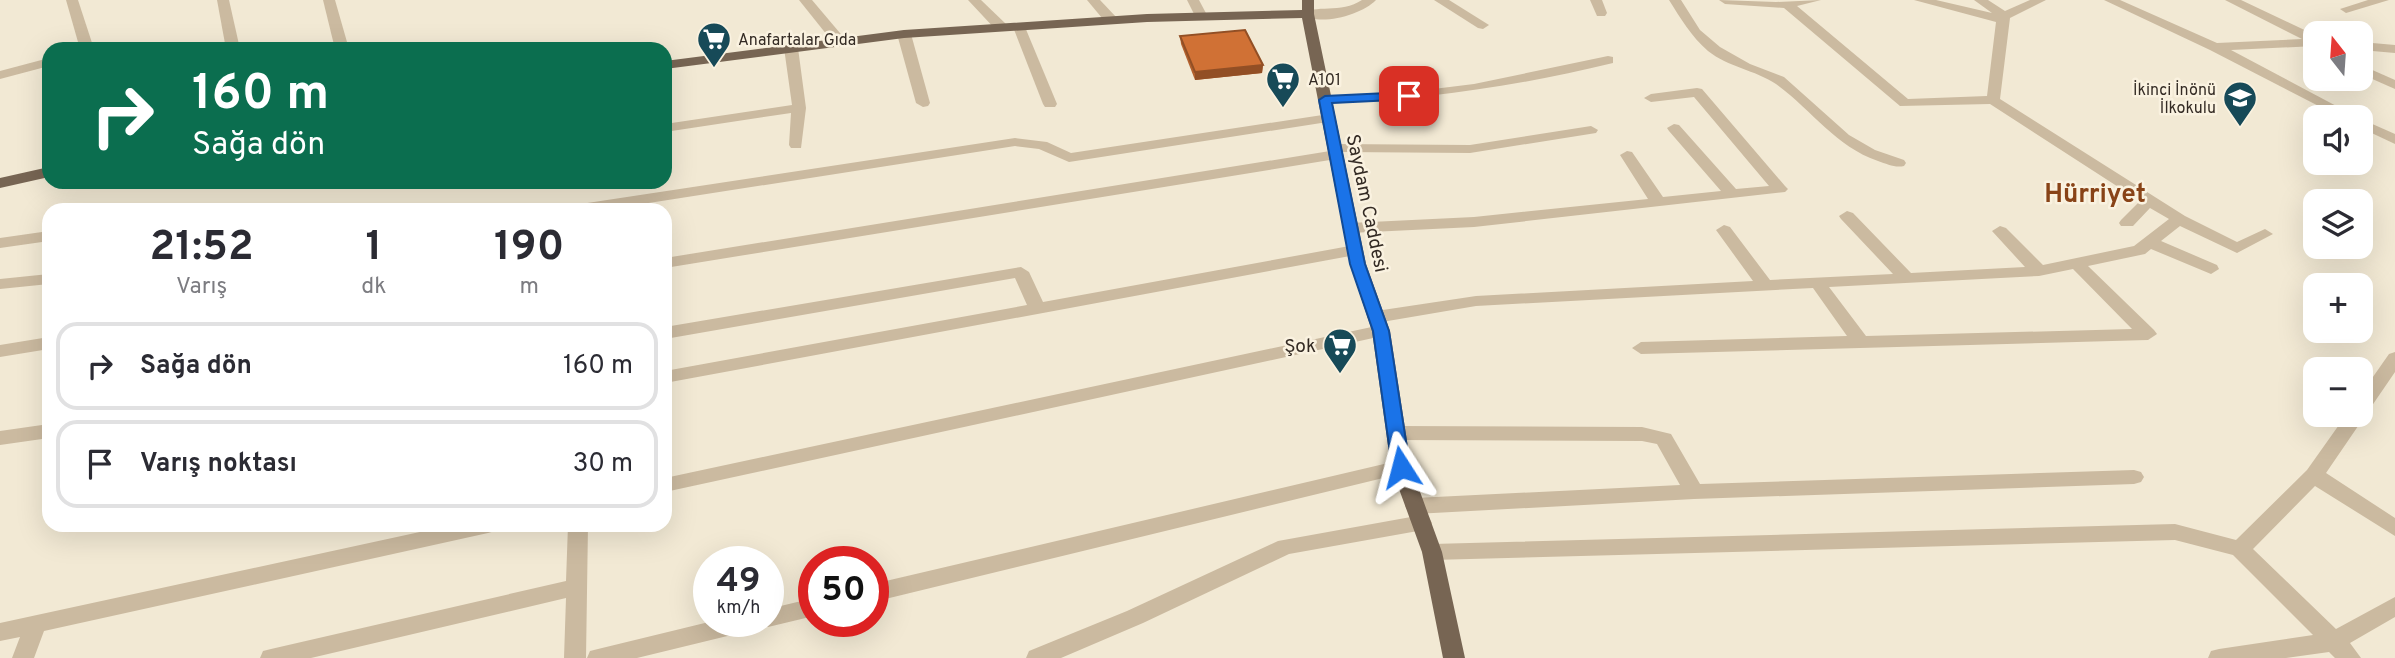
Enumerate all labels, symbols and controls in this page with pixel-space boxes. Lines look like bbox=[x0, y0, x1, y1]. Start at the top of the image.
supermarket icon: Anafartalar Gıda bbox=[695, 20, 733, 69]
north arrow bbox=[2303, 21, 2373, 91]
map controls bbox=[2303, 21, 2373, 427]
place label: Anafartalar Gıda bbox=[738, 31, 856, 51]
supermarket icon: A101 bbox=[1264, 60, 1302, 109]
text: 160 m bbox=[192, 65, 329, 127]
pin bbox=[1379, 66, 1439, 126]
icon: right bbox=[77, 70, 168, 161]
place label: A101 bbox=[1308, 71, 1341, 91]
icon: arrive bbox=[1390, 77, 1428, 115]
school or university icon: İkinci İnönü İlkokulu bbox=[2221, 79, 2259, 128]
place label: İkinci İnönü İlkokulu bbox=[2133, 80, 2216, 119]
button: sound bbox=[2303, 105, 2373, 175]
text: Sağa dön bbox=[192, 126, 325, 166]
street label: Saydam Caddesi bbox=[1340, 132, 1392, 275]
district label: Hürriyet bbox=[2044, 179, 2146, 212]
button: layers bbox=[2303, 189, 2373, 259]
text: 21:52 bbox=[150, 222, 254, 275]
text: 1 bbox=[365, 222, 382, 275]
text: 190 bbox=[494, 222, 564, 275]
text: Varış bbox=[176, 273, 227, 302]
text: dk bbox=[361, 273, 386, 302]
text: m bbox=[519, 273, 539, 302]
button: + bbox=[2303, 273, 2373, 343]
supermarket icon: Şok bbox=[1321, 326, 1359, 375]
place label: Şok bbox=[1284, 335, 1316, 359]
icon: right bbox=[81, 347, 119, 385]
text: Sağa dön bbox=[140, 350, 252, 383]
text: 160 m bbox=[563, 350, 633, 383]
button: − bbox=[2303, 357, 2373, 427]
position arrow bbox=[1364, 430, 1438, 504]
icon: arrive bbox=[81, 445, 119, 483]
text: Varış noktası bbox=[140, 448, 297, 481]
text: 30 m bbox=[573, 448, 633, 481]
speed limit sign: 50 bbox=[798, 546, 889, 637]
text: 49 bbox=[716, 560, 761, 604]
text: km/h bbox=[717, 597, 760, 620]

